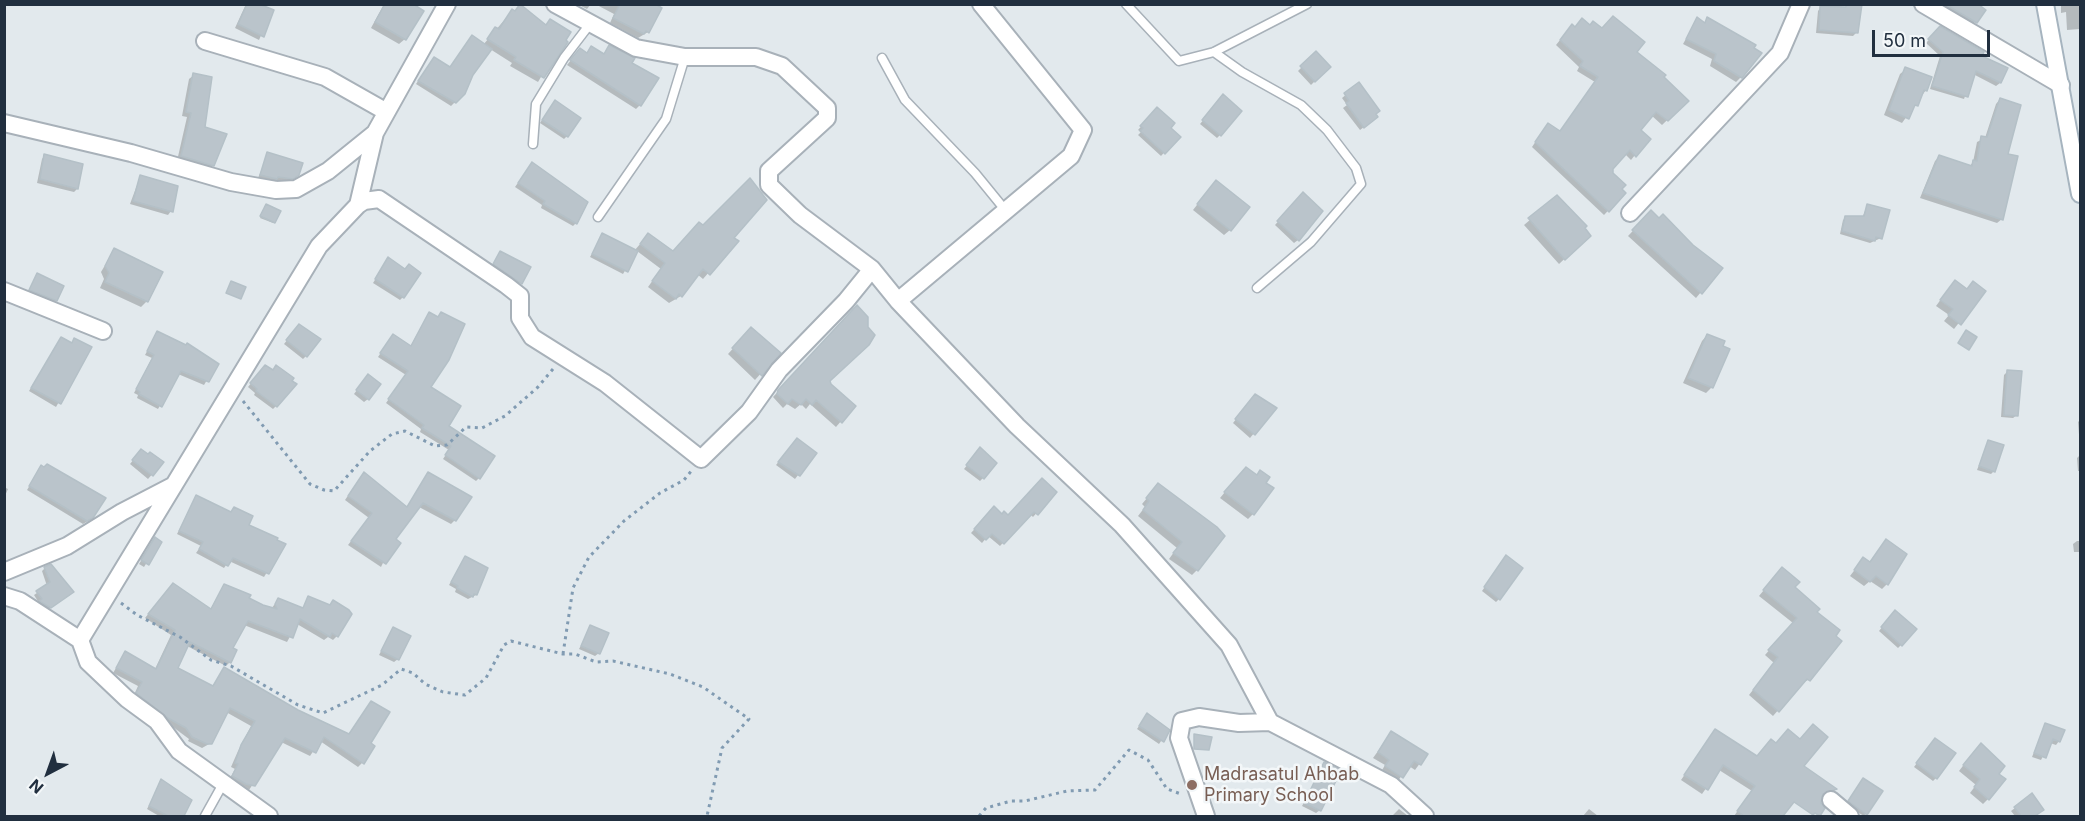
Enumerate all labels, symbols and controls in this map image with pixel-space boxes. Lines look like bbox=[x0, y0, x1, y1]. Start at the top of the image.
scale bar bbox=[1875, 18, 1994, 56]
text: 50 m bbox=[1883, 30, 1926, 51]
north arrow bbox=[18, 743, 78, 803]
place label: Madrasatul Ahbab Primary School bbox=[1204, 764, 1359, 806]
text: N bbox=[25, 775, 47, 798]
marker: Madrasatul Ahbab Primary School bbox=[1185, 778, 1199, 792]

